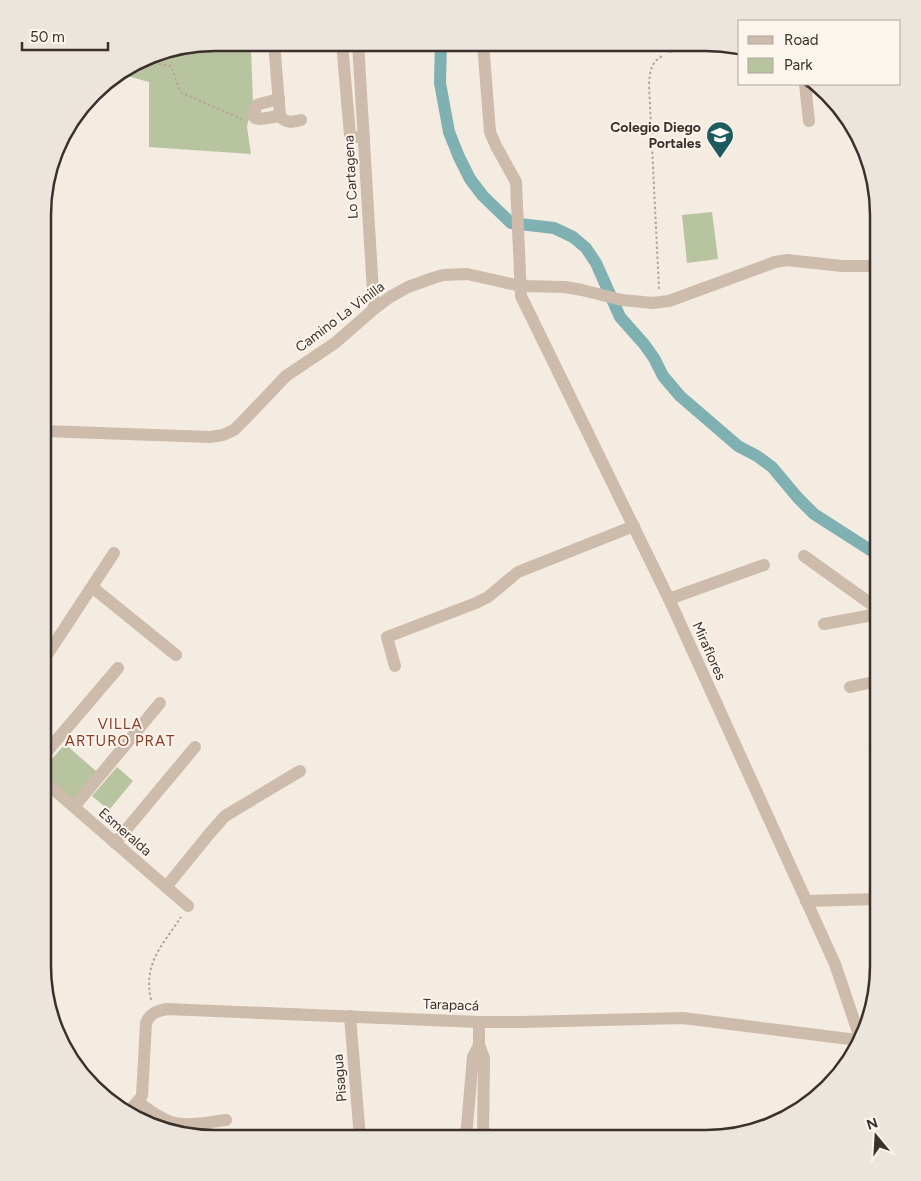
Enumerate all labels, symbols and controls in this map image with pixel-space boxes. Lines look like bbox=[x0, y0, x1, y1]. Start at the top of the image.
scale bar bbox=[22, 20, 109, 52]
legend bbox=[738, 20, 901, 85]
text: 50 m bbox=[30, 28, 65, 46]
text: Road bbox=[784, 31, 819, 49]
text: Park bbox=[784, 56, 813, 74]
place label: Colegio Diego Portales bbox=[610, 119, 701, 152]
school or university icon: Colegio Diego Portales bbox=[705, 120, 735, 159]
street label: Lo Cartagena bbox=[340, 135, 362, 219]
street label: Camino La Vinilla bbox=[292, 278, 388, 356]
street label: Miraflores bbox=[689, 619, 729, 683]
district label: VILLA ARTURO PRAT bbox=[65, 715, 175, 750]
street label: Esmeralda bbox=[95, 804, 155, 860]
street label: Tarapacá bbox=[423, 996, 479, 1014]
street label: Pisagua bbox=[329, 1053, 351, 1103]
north arrow bbox=[851, 1111, 901, 1161]
text: N bbox=[864, 1114, 880, 1134]

